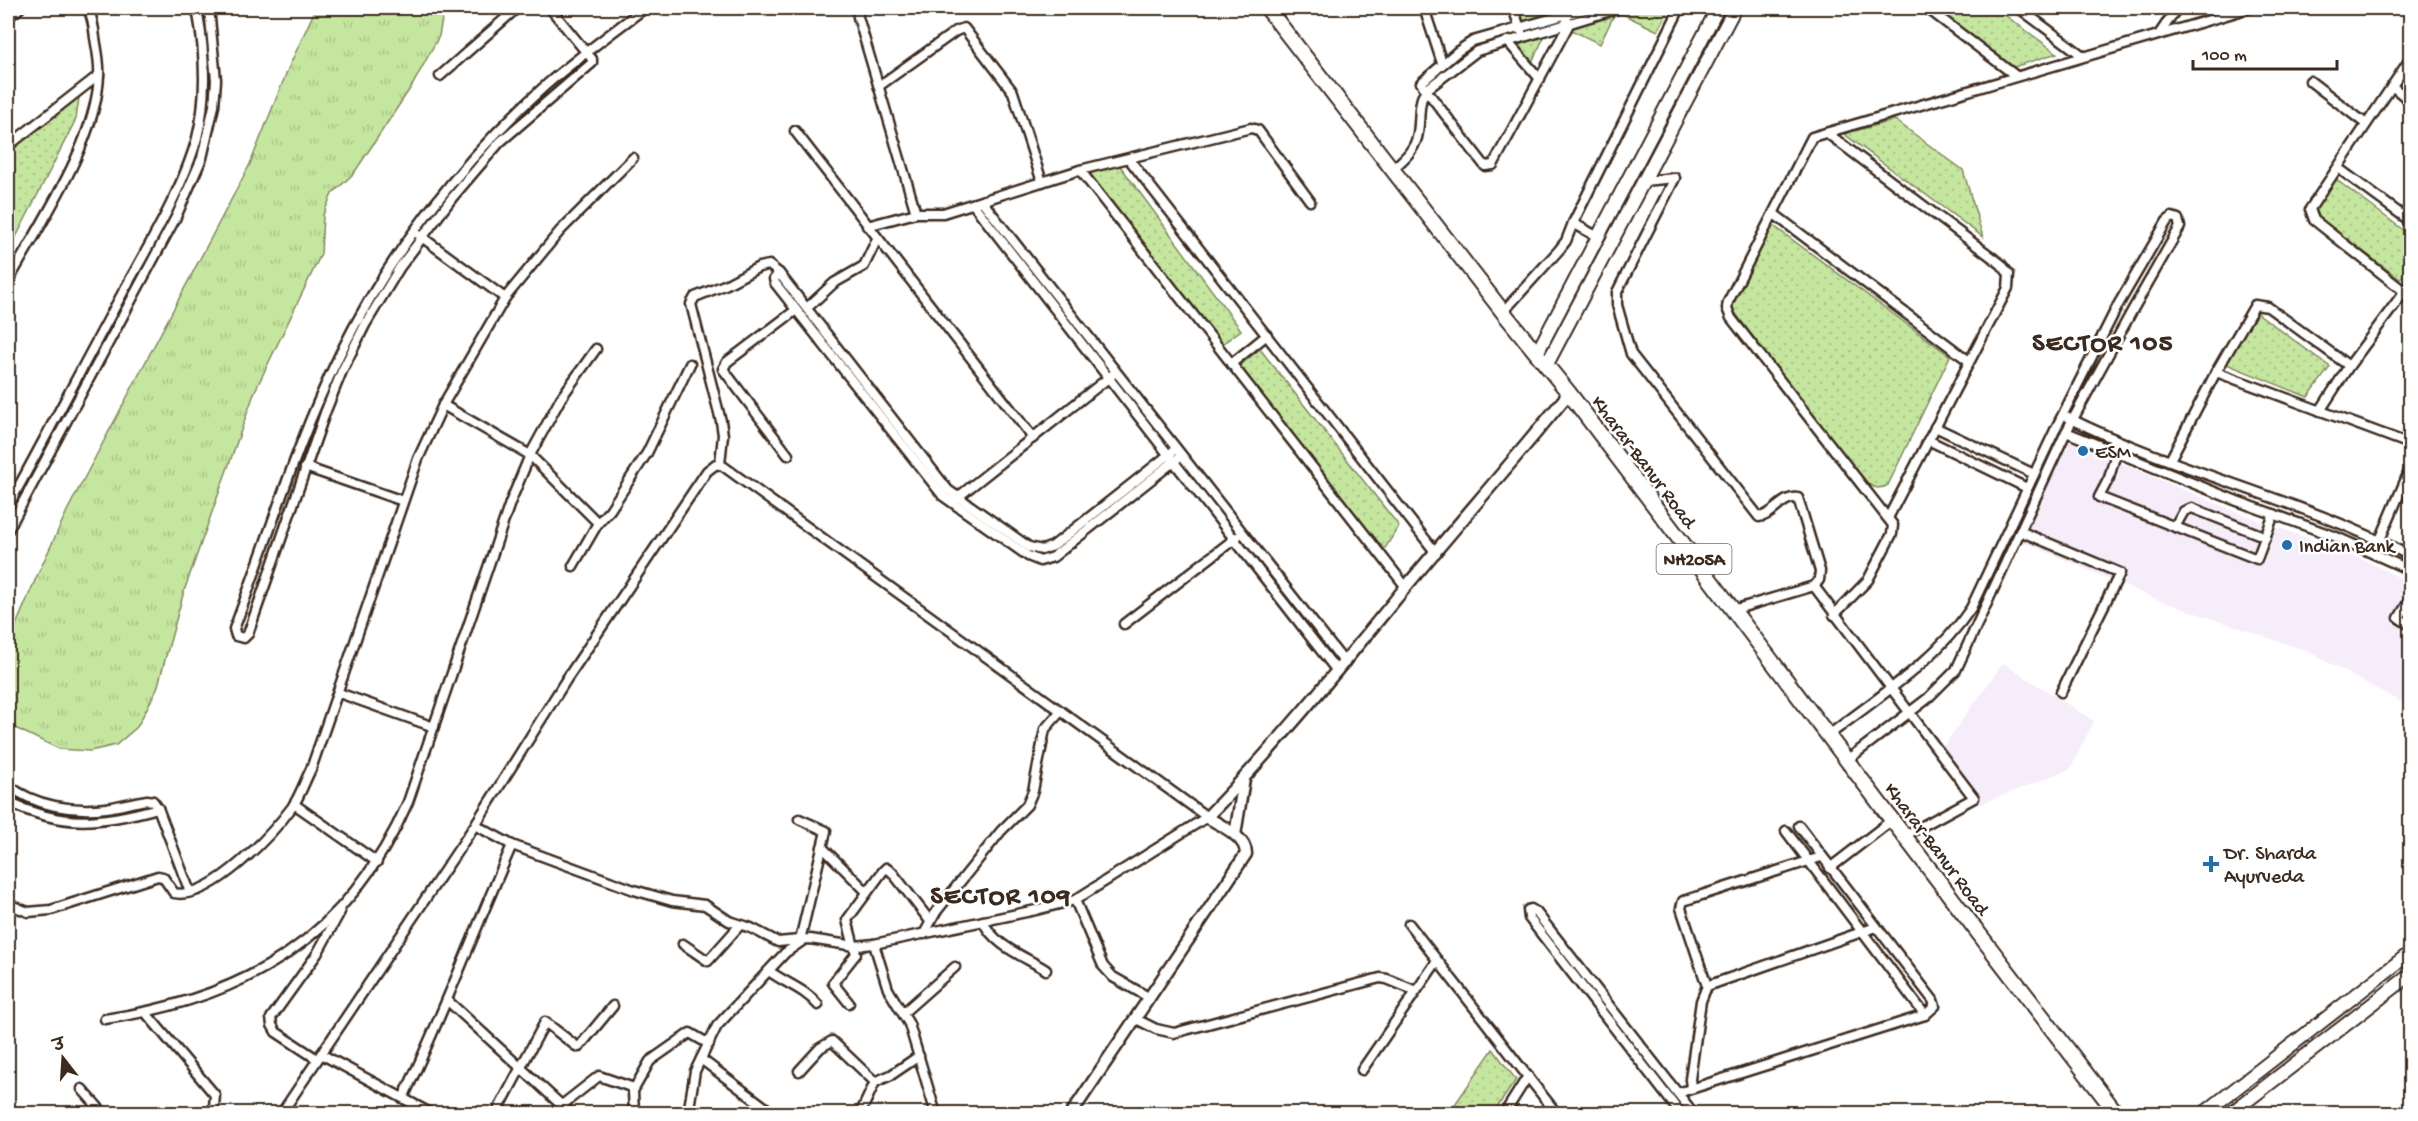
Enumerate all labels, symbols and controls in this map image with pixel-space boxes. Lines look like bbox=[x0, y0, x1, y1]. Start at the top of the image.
scale bar bbox=[2193, 33, 2337, 71]
text: 100 m bbox=[2201, 46, 2247, 67]
district label: SECTOR 105 bbox=[2032, 330, 2174, 361]
street label: Kharar-Banur Road bbox=[1585, 392, 1701, 536]
place label: ESM bbox=[2095, 443, 2131, 466]
marker: ESM bbox=[2076, 444, 2090, 458]
place label: Indian Bank bbox=[2299, 537, 2397, 560]
marker: Indian Bank bbox=[2280, 538, 2294, 552]
road number: NH205A bbox=[1656, 544, 1732, 574]
street label: Kharar-Banur Road bbox=[1878, 779, 1994, 923]
place label: Dr. Sharda Ayurveda bbox=[2222, 844, 2317, 890]
marker: Dr. Sharda Ayurveda bbox=[2202, 855, 2220, 873]
district label: SECTOR 109 bbox=[930, 883, 1072, 914]
north arrow bbox=[33, 1028, 93, 1088]
text: उ bbox=[50, 1036, 69, 1058]

